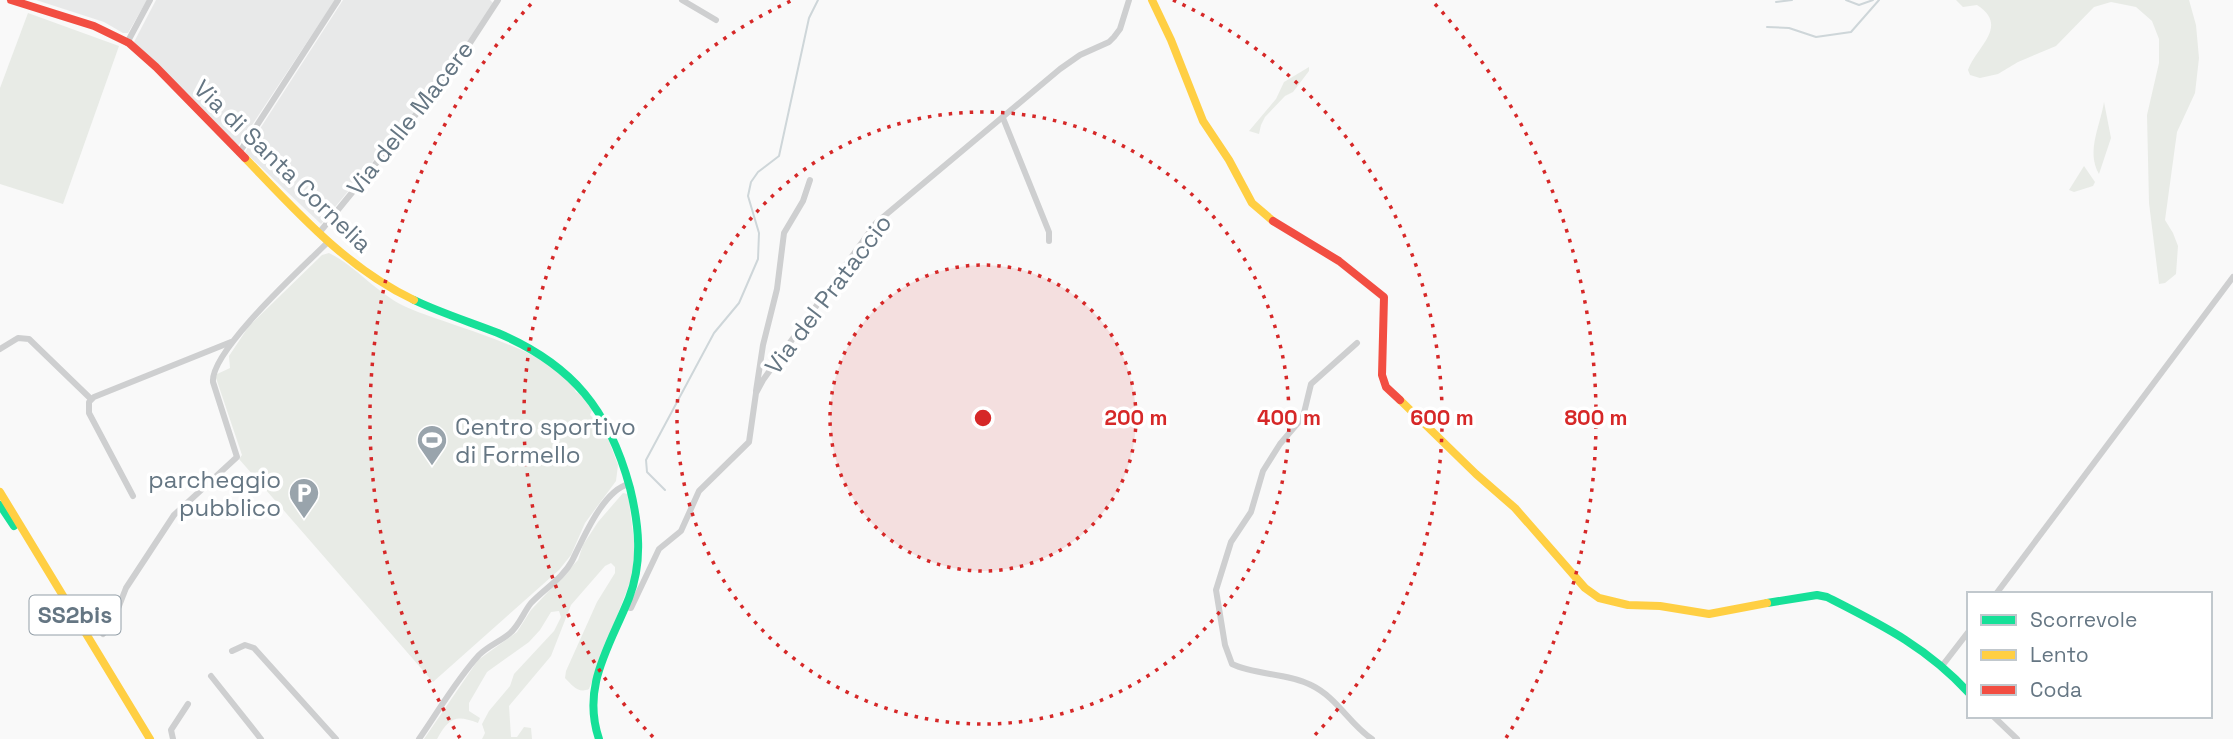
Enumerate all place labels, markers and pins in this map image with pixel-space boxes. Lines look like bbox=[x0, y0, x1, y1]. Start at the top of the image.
centre of rings bbox=[971, 406, 995, 430]
place label: Centro sportivo di Formello bbox=[455, 411, 636, 470]
sports icon: Centro sportivo di Formello bbox=[415, 423, 449, 467]
place label: parcheggio pubblico bbox=[148, 464, 281, 523]
parking icon: parcheggio pubblico bbox=[287, 476, 321, 520]

